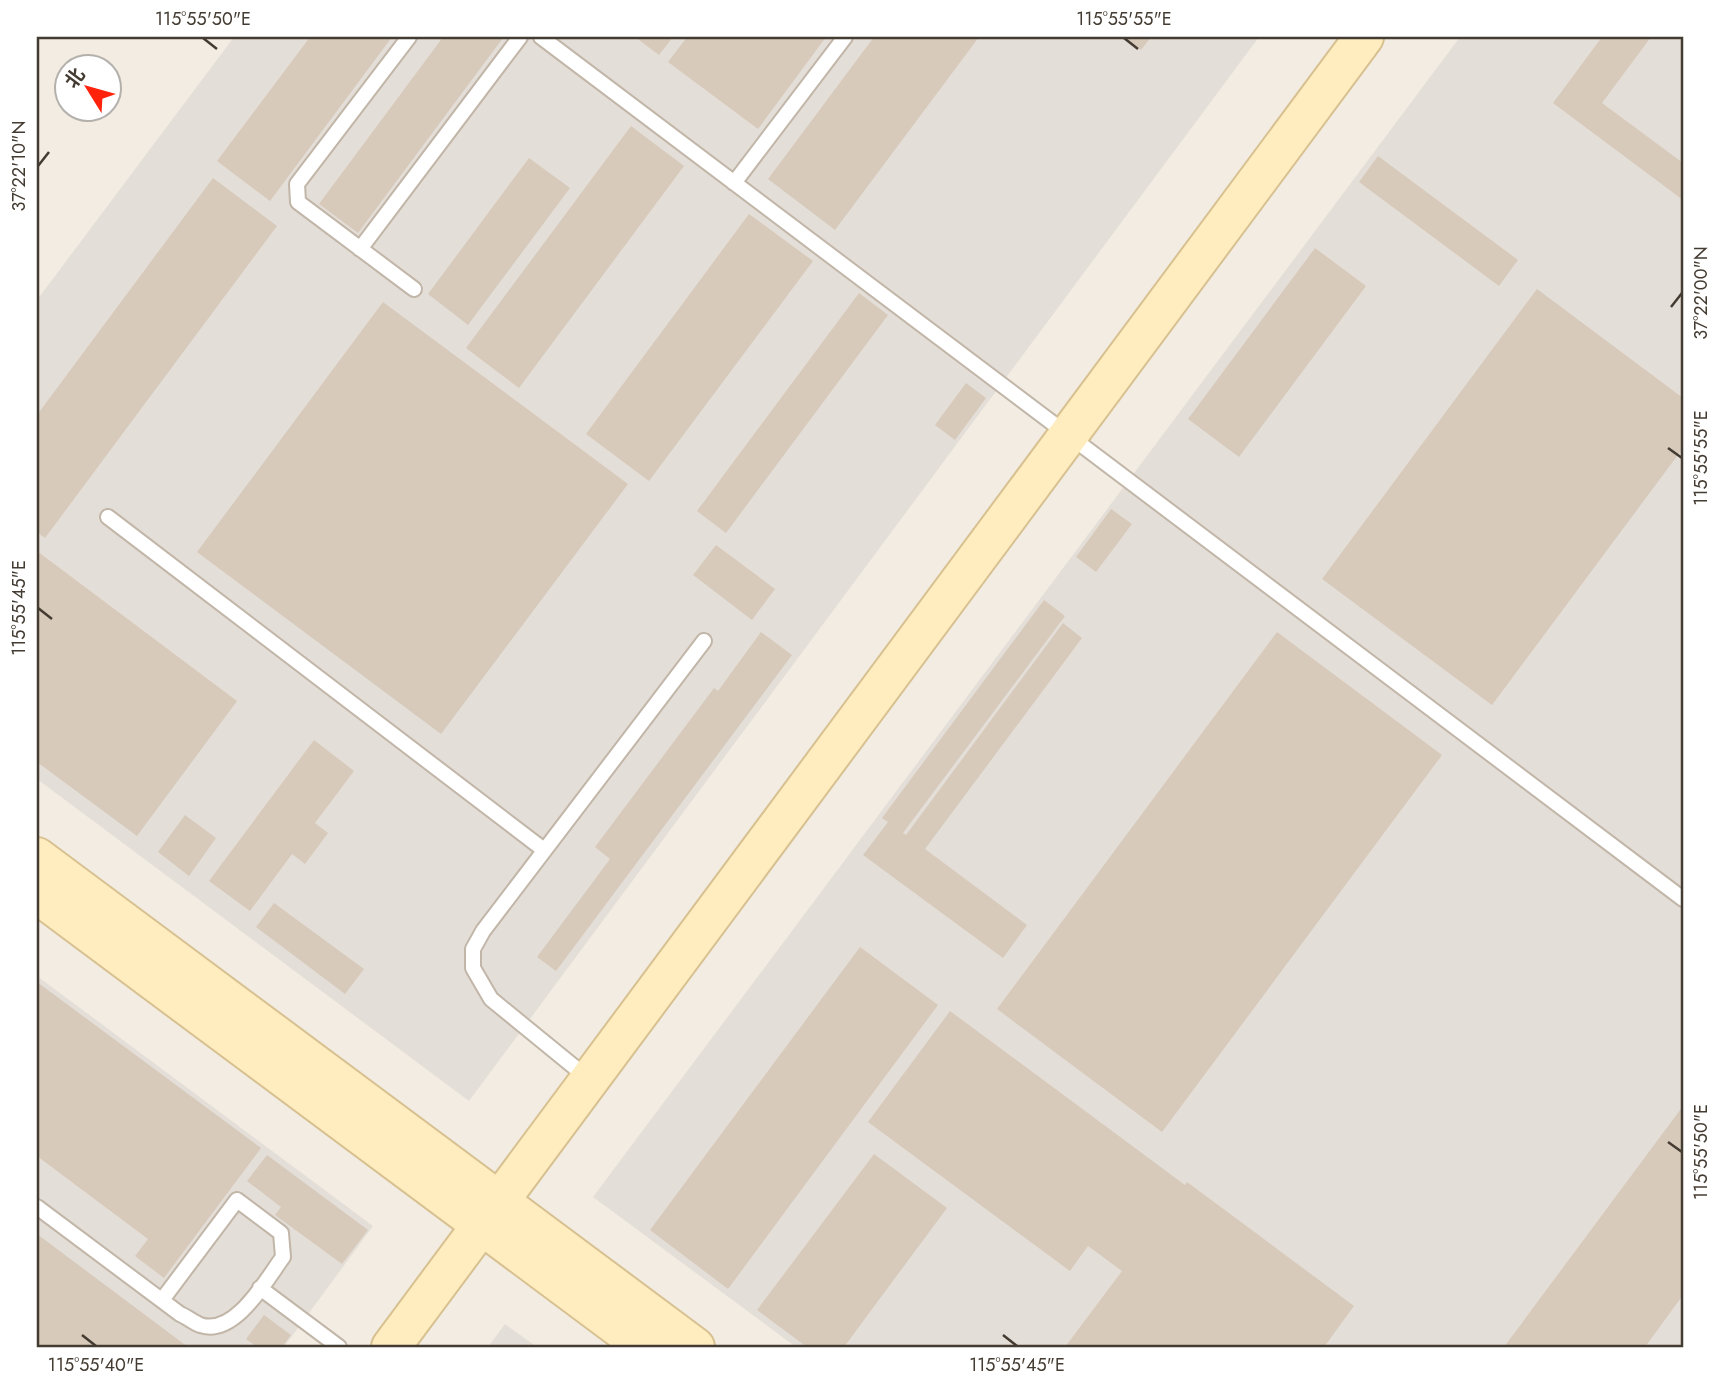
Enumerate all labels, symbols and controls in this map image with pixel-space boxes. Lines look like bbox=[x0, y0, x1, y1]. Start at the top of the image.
text: 115°55'50"E bbox=[155, 6, 251, 32]
text: 115°55'55"E bbox=[1076, 6, 1172, 32]
north arrow bbox=[52, 52, 122, 122]
text: 北 bbox=[58, 62, 91, 94]
text: 37°22'10"N bbox=[6, 121, 32, 211]
text: 37°22'00"N bbox=[1688, 246, 1714, 340]
text: 115°55'55"E bbox=[1688, 410, 1714, 506]
text: 115°55'45"E bbox=[6, 560, 32, 656]
text: 115°55'50"E bbox=[1688, 1104, 1714, 1200]
text: 115°55'40"E bbox=[48, 1352, 144, 1378]
text: 115°55'45"E bbox=[969, 1352, 1065, 1378]

